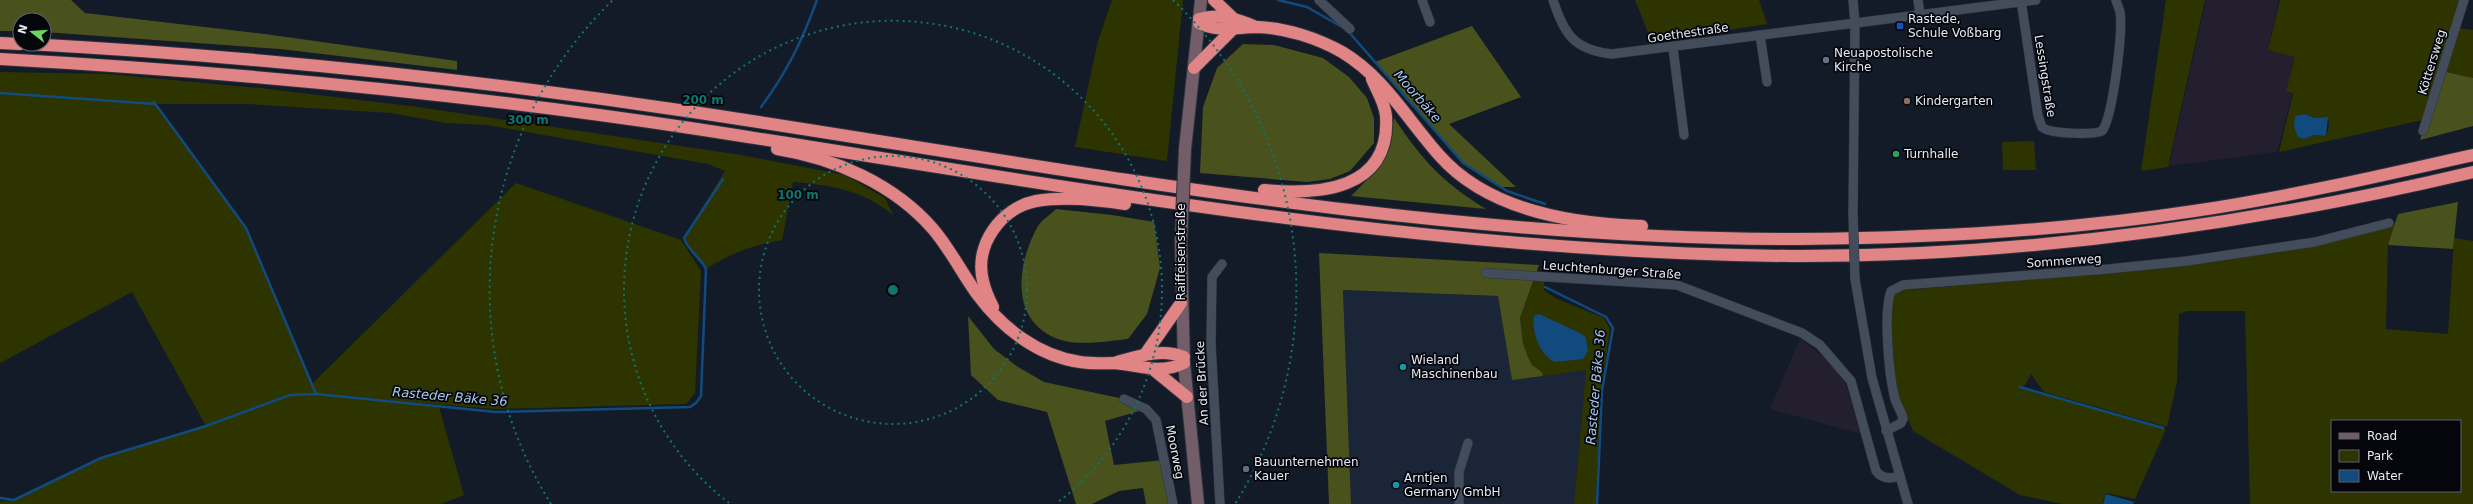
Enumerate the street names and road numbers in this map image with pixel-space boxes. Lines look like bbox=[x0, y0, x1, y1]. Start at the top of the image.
street label: Goethestraße bbox=[1646, 20, 1730, 46]
street label: Köttersweg bbox=[2415, 28, 2449, 96]
street label: Lessingstraße bbox=[2032, 34, 2058, 118]
street label: Raiffeisenstraße bbox=[1174, 203, 1188, 301]
street label: Sommerweg bbox=[2026, 251, 2102, 271]
street label: Leuchtenburger Straße bbox=[1542, 258, 1682, 282]
street label: An der Brücke bbox=[1193, 340, 1211, 426]
street label: Moorweg bbox=[1163, 424, 1187, 480]

